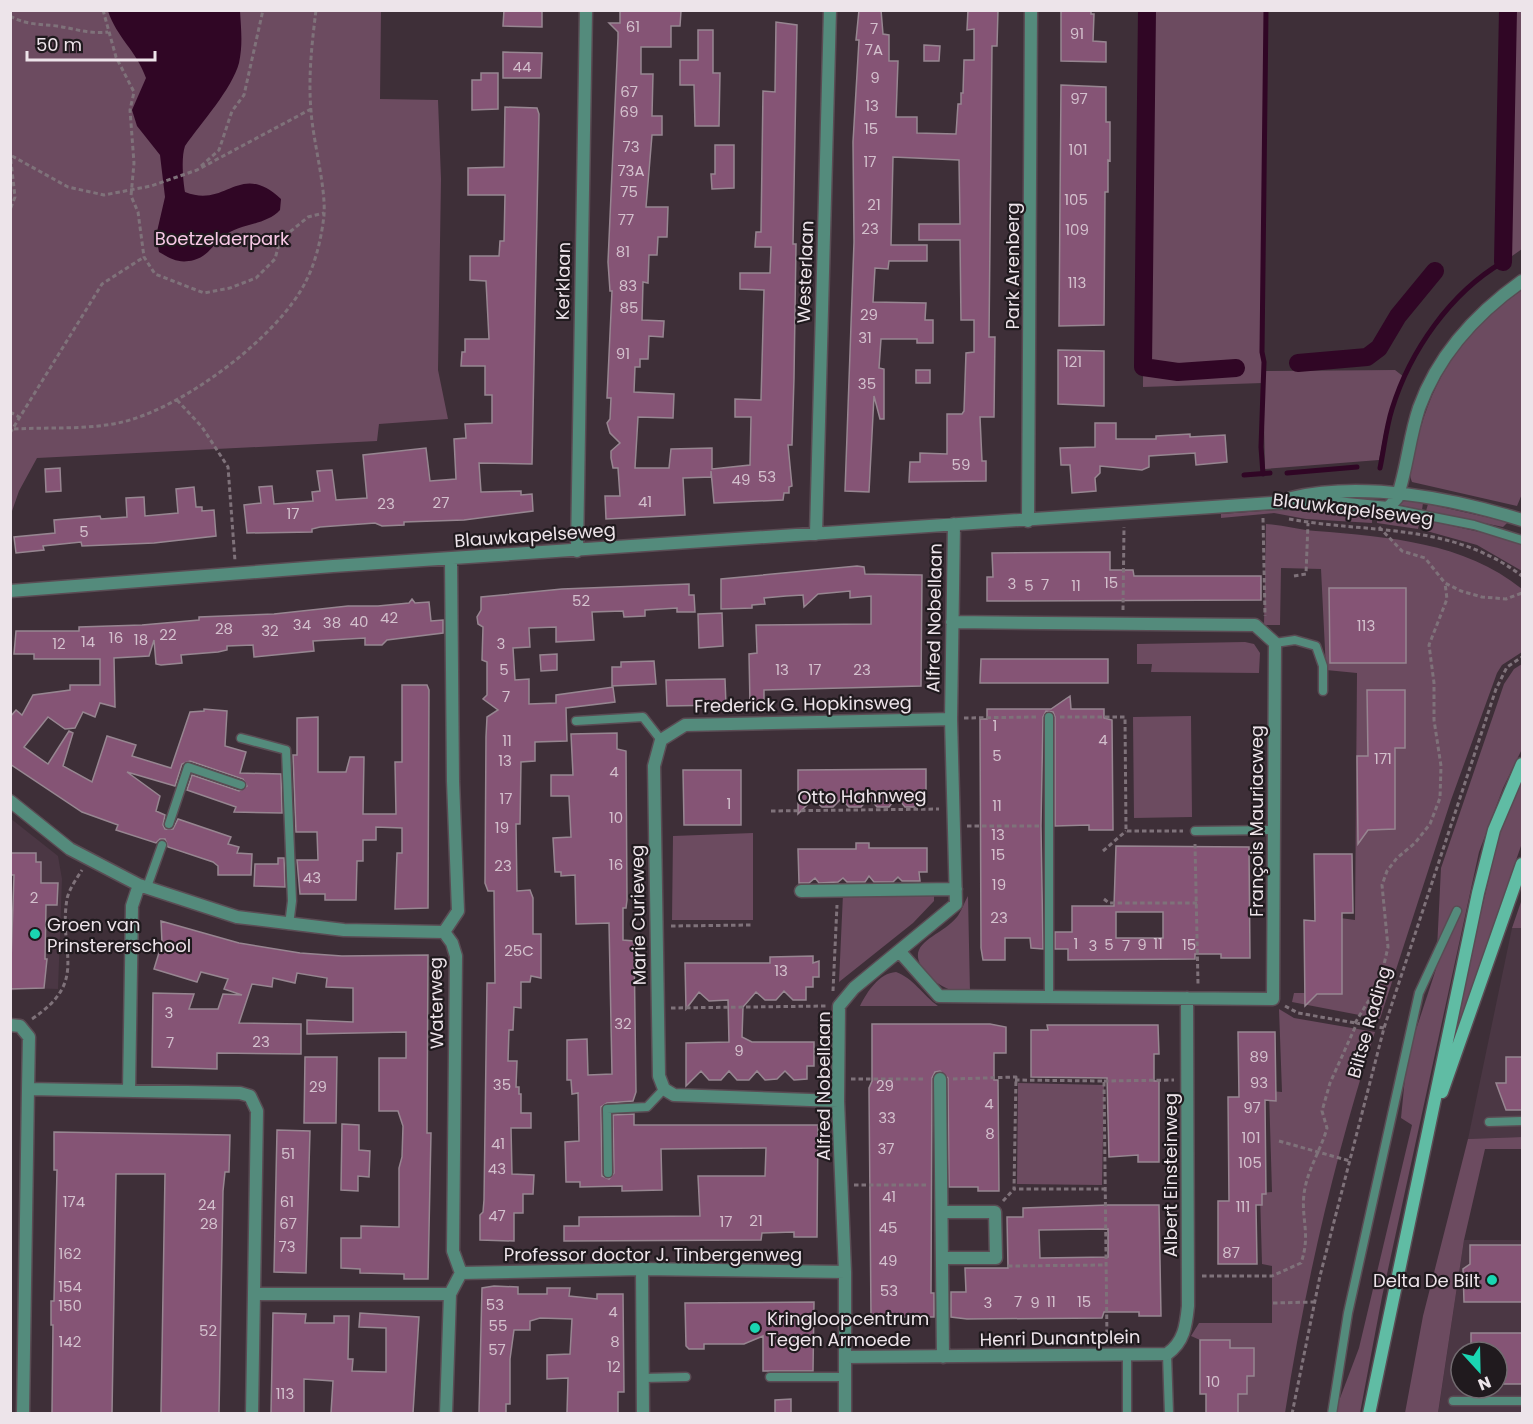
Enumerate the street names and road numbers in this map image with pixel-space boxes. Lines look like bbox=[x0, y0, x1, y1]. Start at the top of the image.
street label: Park Arenberg bbox=[1000, 202, 1025, 330]
street label: Westerlaan bbox=[791, 220, 819, 324]
street label: Kerklaan bbox=[550, 242, 576, 320]
street label: Blauwkapelseweg bbox=[1271, 487, 1435, 531]
street label: Blauwkapelseweg bbox=[453, 517, 617, 553]
street label: Alfred Nobellaan bbox=[920, 543, 948, 693]
street label: Frederick G. Hopkinsweg bbox=[694, 690, 912, 718]
street label: François Mauriacweg bbox=[1244, 725, 1269, 917]
street label: Otto Hahnweg bbox=[797, 782, 927, 810]
street label: Marie Curieweg bbox=[624, 844, 652, 986]
street label: Waterweg bbox=[423, 957, 449, 1049]
street label: Biltse Rading bbox=[1341, 963, 1397, 1081]
street label: Alfred Nobellaan bbox=[811, 1011, 836, 1161]
street label: Albert Einsteinweg bbox=[1158, 1093, 1183, 1257]
street label: Professor doctor J. Tinbergenweg bbox=[504, 1242, 802, 1267]
street label: Henri Dunantplein bbox=[979, 1324, 1141, 1352]

